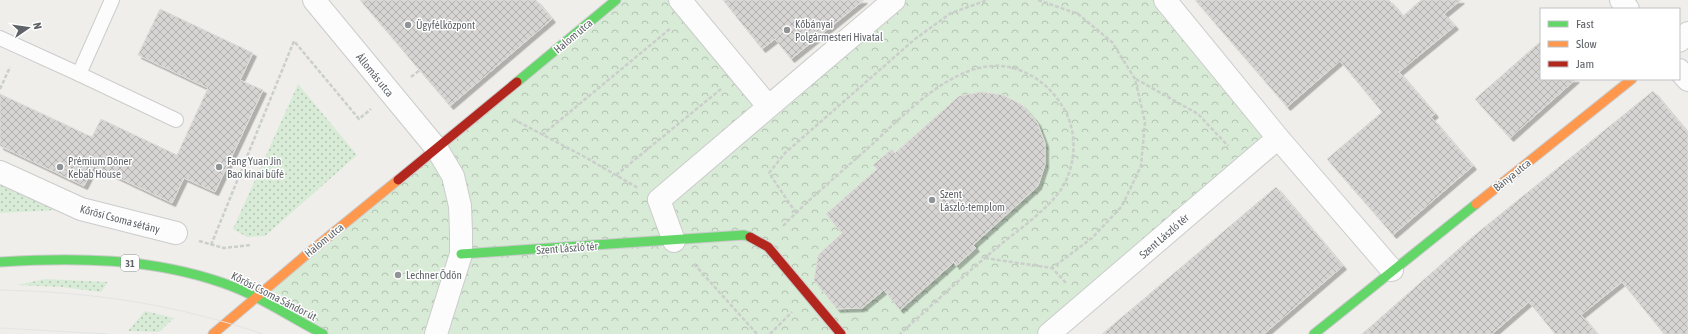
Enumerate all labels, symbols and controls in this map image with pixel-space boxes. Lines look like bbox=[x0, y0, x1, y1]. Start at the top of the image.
north arrow bbox=[8, 8, 48, 48]
legend bbox=[1540, 8, 1680, 80]
street label: Halom utca bbox=[551, 16, 595, 56]
text: Fast bbox=[1576, 17, 1594, 31]
place label: Kőbányai Polgármesteri Hivatal bbox=[795, 18, 883, 43]
place label: Ügyfélközpont bbox=[416, 19, 475, 31]
marker: Ügyfélközpont bbox=[403, 20, 413, 30]
text: N bbox=[31, 21, 44, 30]
marker: Kőbányai Polgármesteri Hivatal bbox=[782, 25, 792, 35]
text: Slow bbox=[1576, 37, 1597, 51]
street label: Állomás utca bbox=[354, 51, 396, 99]
text: Jam bbox=[1576, 57, 1594, 71]
place label: Prémium Döner Kebab House bbox=[68, 155, 132, 180]
place label: Fang Yuan Jin Bao kínai büfé bbox=[227, 155, 284, 180]
street label: Bánya utca bbox=[1491, 156, 1533, 194]
marker: Prémium Döner Kebab House bbox=[55, 162, 65, 172]
marker: Fang Yuan Jin Bao kínai büfé bbox=[214, 162, 224, 172]
place label: Szent László-templom bbox=[940, 188, 1005, 213]
marker: Szent László-templom bbox=[927, 195, 937, 205]
street label: Kőrösi Csoma sétány bbox=[79, 203, 162, 236]
street label: Szent László tér bbox=[1137, 211, 1192, 261]
street label: Halom utca bbox=[302, 221, 346, 259]
street label: Szent László tér bbox=[536, 240, 599, 256]
road number: 31 bbox=[121, 255, 139, 271]
street label: Kőrösi Csoma Sándor út bbox=[229, 269, 319, 323]
place label: Lechner Ödön bbox=[406, 269, 462, 281]
marker: Lechner Ödön bbox=[393, 270, 403, 280]

